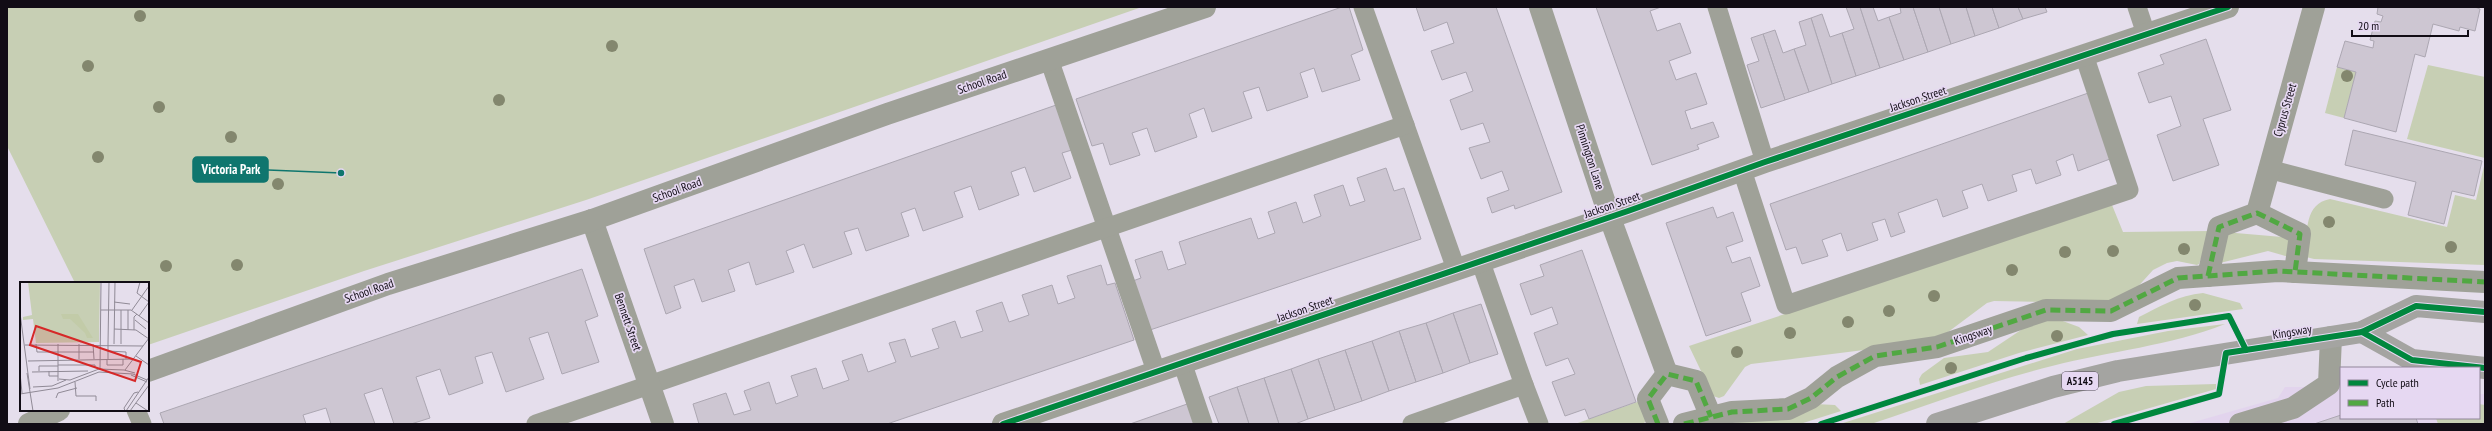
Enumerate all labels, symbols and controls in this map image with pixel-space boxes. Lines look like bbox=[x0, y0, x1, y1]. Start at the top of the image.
scale bar bbox=[2352, 12, 2468, 38]
text: 20 m bbox=[2358, 18, 2379, 33]
street label: School Road bbox=[955, 66, 1008, 97]
street label: Cyprus Street bbox=[2270, 81, 2299, 138]
street label: Jackson Street bbox=[1887, 82, 1949, 115]
street label: Pinnington Lane bbox=[1573, 122, 1608, 191]
callout: Victoria Park bbox=[193, 157, 268, 182]
text: Victoria Park bbox=[201, 161, 261, 178]
street label: School Road bbox=[650, 174, 703, 205]
street label: Jackson Street bbox=[1581, 188, 1643, 221]
street label: School Road bbox=[342, 275, 395, 306]
inset map bbox=[20, 282, 149, 411]
street label: Bennett Street bbox=[612, 291, 646, 353]
street label: Jackson Street bbox=[1274, 292, 1336, 325]
street label: Kingsway bbox=[1952, 321, 1994, 348]
street label: Kingsway bbox=[2271, 321, 2313, 342]
legend bbox=[2340, 367, 2480, 419]
road number: A5145 bbox=[2062, 372, 2098, 390]
text: Cycle path bbox=[2376, 375, 2419, 390]
text: Path bbox=[2376, 395, 2394, 410]

